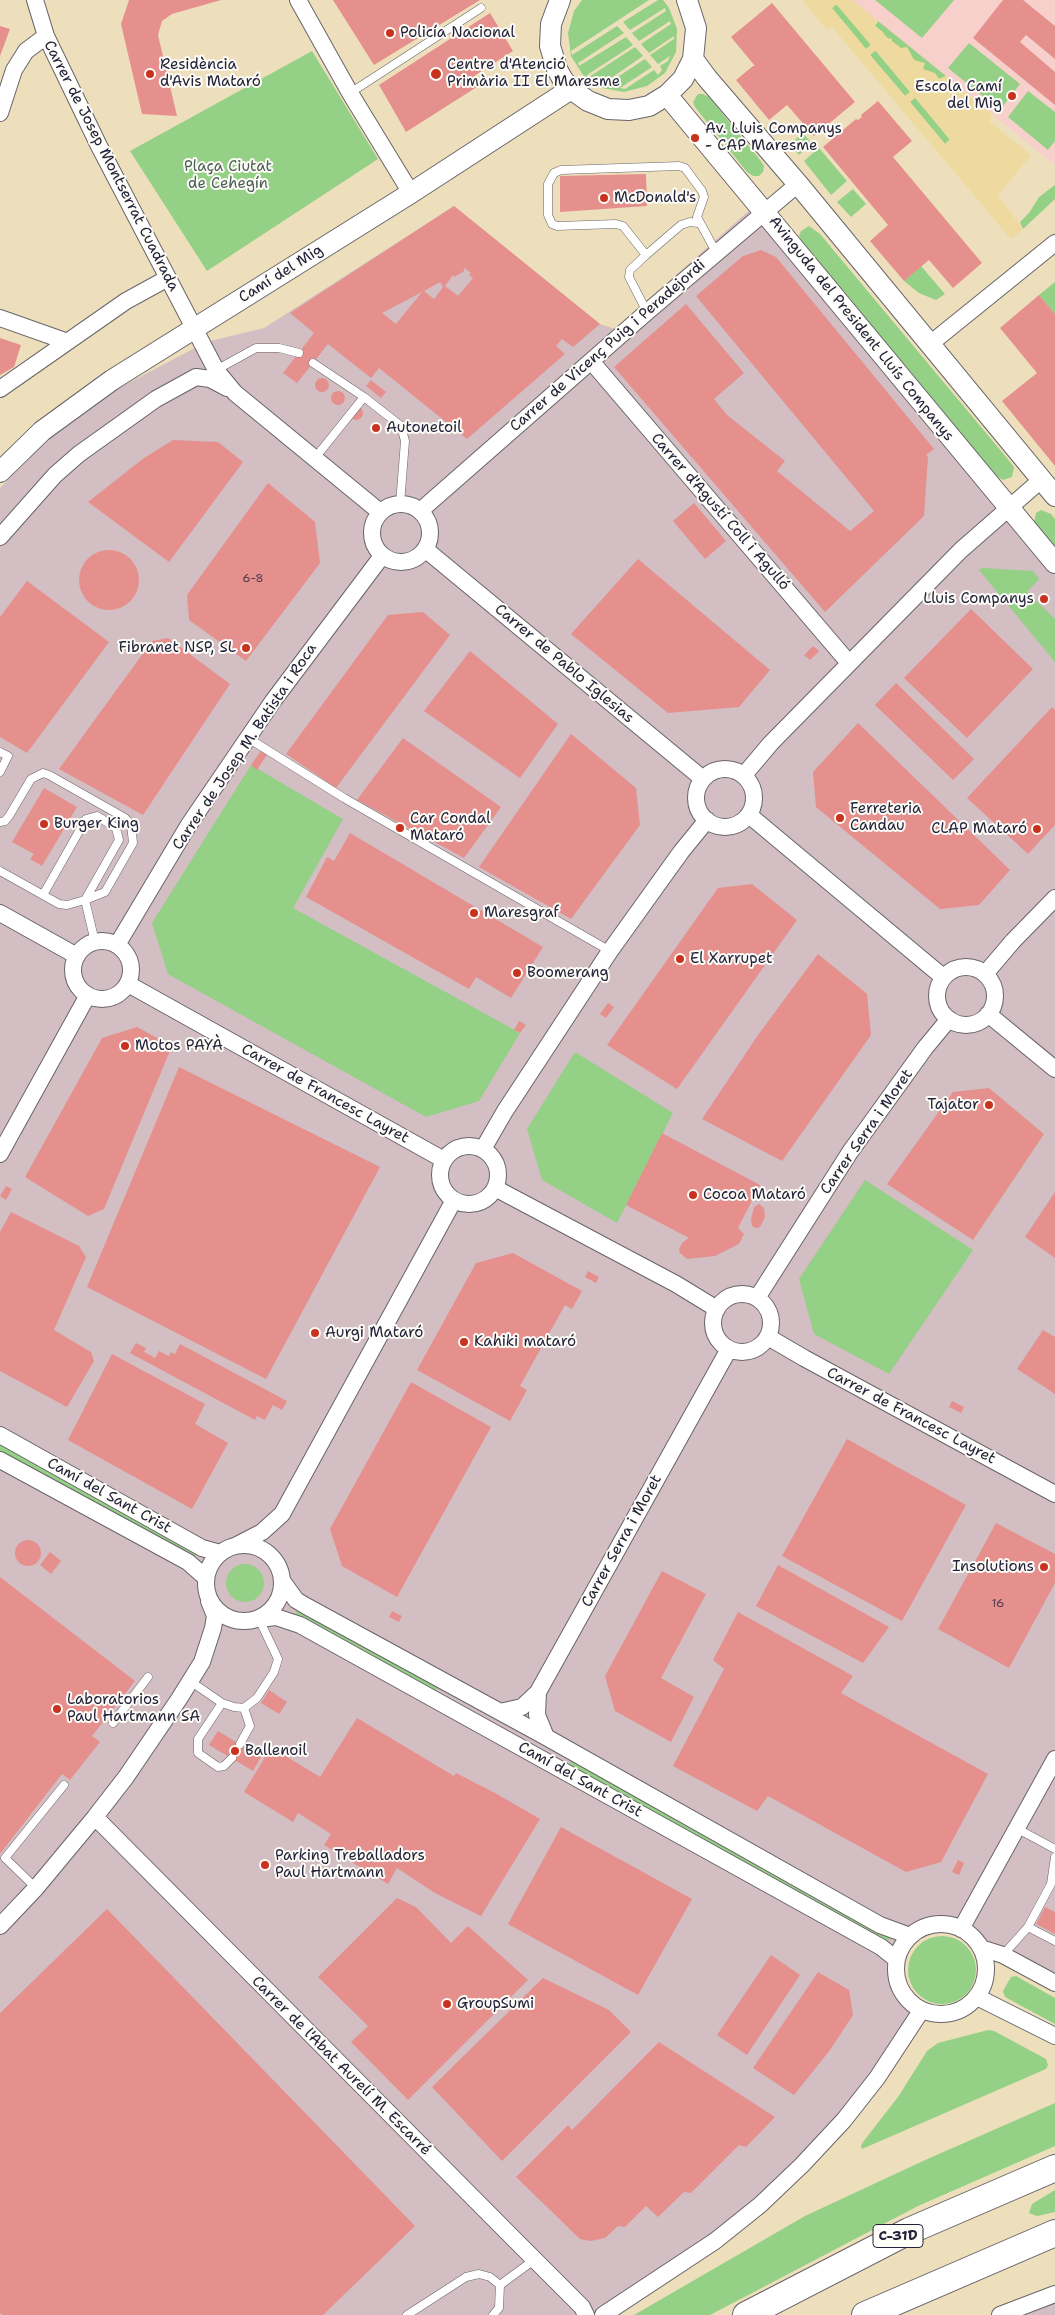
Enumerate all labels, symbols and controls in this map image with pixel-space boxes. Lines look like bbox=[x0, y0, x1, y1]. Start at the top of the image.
place label: Policía Nacional bbox=[400, 24, 515, 42]
marker: Policía Nacional bbox=[384, 27, 396, 39]
street label: Carrer de Josep Montserrat Cuadrada bbox=[40, 38, 182, 294]
place label: Residència d'Avis Mataró bbox=[160, 56, 261, 91]
place label: Centre d'Atenció Primària II El Maresme bbox=[447, 56, 620, 91]
marker: Centre d'Atenció Primària II El Maresme bbox=[429, 67, 443, 81]
marker: Residència d'Avis Mataró bbox=[144, 68, 156, 80]
place label: Escola Camí del Mig bbox=[915, 78, 1002, 113]
marker: Escola Camí del Mig bbox=[1006, 90, 1018, 102]
place label: Av. Lluis Companys - CAP Maresme bbox=[705, 120, 842, 155]
marker: Av. Lluis Companys - CAP Maresme bbox=[689, 132, 701, 144]
park label: Plaça Ciutat de Cehegín bbox=[184, 158, 272, 193]
place label: McDonald's bbox=[614, 189, 696, 207]
marker: McDonald's bbox=[598, 192, 610, 204]
street label: Avinguda del President Lluís Companys bbox=[765, 213, 957, 445]
street label: Camí del Mig bbox=[236, 241, 326, 307]
street label: Carrer de Vicenç Puig i Peradejordi bbox=[507, 256, 709, 436]
place label: Autonetoil bbox=[386, 419, 462, 437]
marker: Autonetoil bbox=[370, 422, 382, 434]
street label: Carrer d'Agustí Coll i Agulló bbox=[647, 430, 793, 594]
house number: 6-8 bbox=[242, 572, 264, 586]
place label: Lluis Companys bbox=[923, 590, 1034, 608]
marker: Lluis Companys bbox=[1038, 593, 1050, 605]
street label: Carrer de Pablo Iglesias bbox=[491, 600, 637, 728]
place label: Fibranet NSP, SL bbox=[119, 639, 236, 657]
street label: Carrer de Josep M. Batista i Roca bbox=[169, 640, 321, 854]
marker: Fibranet NSP, SL bbox=[240, 642, 252, 654]
place label: Ferreteria Candau bbox=[850, 800, 921, 835]
place label: Car Condal Mataró bbox=[410, 810, 491, 845]
marker: Ferreteria Candau bbox=[834, 812, 846, 824]
place label: Burger King bbox=[54, 815, 139, 833]
marker: Burger King bbox=[38, 818, 50, 830]
place label: CLAP Mataró bbox=[931, 820, 1027, 838]
marker: Car Condal Mataró bbox=[394, 822, 406, 834]
marker: CLAP Mataró bbox=[1031, 823, 1043, 835]
place label: Maresgraf bbox=[484, 904, 559, 922]
marker: Maresgraf bbox=[468, 907, 480, 919]
place label: El Xarrupet bbox=[690, 950, 773, 968]
marker: El Xarrupet bbox=[674, 953, 686, 965]
place label: Boomerang bbox=[527, 964, 609, 982]
marker: Boomerang bbox=[511, 967, 523, 979]
place label: Motos PAYÀ bbox=[135, 1037, 223, 1055]
marker: Motos PAYÀ bbox=[119, 1040, 131, 1052]
street label: Carrer de Francesc Layret bbox=[238, 1040, 412, 1148]
street label: Carrer Serra i Moret bbox=[817, 1066, 917, 1198]
place label: Tajator bbox=[927, 1096, 979, 1114]
marker: Tajator bbox=[983, 1099, 995, 1111]
place label: Cocoa Mataró bbox=[703, 1186, 806, 1204]
marker: Cocoa Mataró bbox=[687, 1189, 699, 1201]
place label: Aurgi Mataró bbox=[325, 1324, 423, 1342]
marker: Aurgi Mataró bbox=[309, 1327, 321, 1339]
place label: Kahiki mataró bbox=[474, 1333, 576, 1351]
marker: Kahiki mataró bbox=[458, 1336, 470, 1348]
street label: Carrer de Francesc Layret bbox=[823, 1364, 999, 1468]
street label: Camí del Sant Crist bbox=[44, 1454, 174, 1538]
street label: Carrer Serra i Moret bbox=[578, 1472, 666, 1610]
place label: Insolutions bbox=[952, 1558, 1034, 1576]
marker: Insolutions bbox=[1038, 1561, 1050, 1573]
house number: 16 bbox=[991, 1597, 1005, 1611]
place label: Laboratorios Paul Hartmann SA bbox=[67, 1691, 200, 1726]
marker: Laboratorios Paul Hartmann SA bbox=[51, 1703, 63, 1715]
street label: Camí del Sant Crist bbox=[515, 1738, 645, 1822]
place label: Ballenoil bbox=[245, 1742, 307, 1760]
marker: Ballenoil bbox=[229, 1745, 241, 1757]
place label: Parking Treballadors Paul Hartmann bbox=[275, 1847, 425, 1882]
marker: Parking Treballadors Paul Hartmann bbox=[259, 1859, 271, 1871]
street label: Carrer de l'Abat Aurelí M. Escarré bbox=[248, 1973, 434, 2159]
place label: GroupSumi bbox=[457, 1995, 534, 2013]
marker: GroupSumi bbox=[441, 1998, 453, 2010]
road number: C-31D bbox=[873, 2224, 923, 2248]

